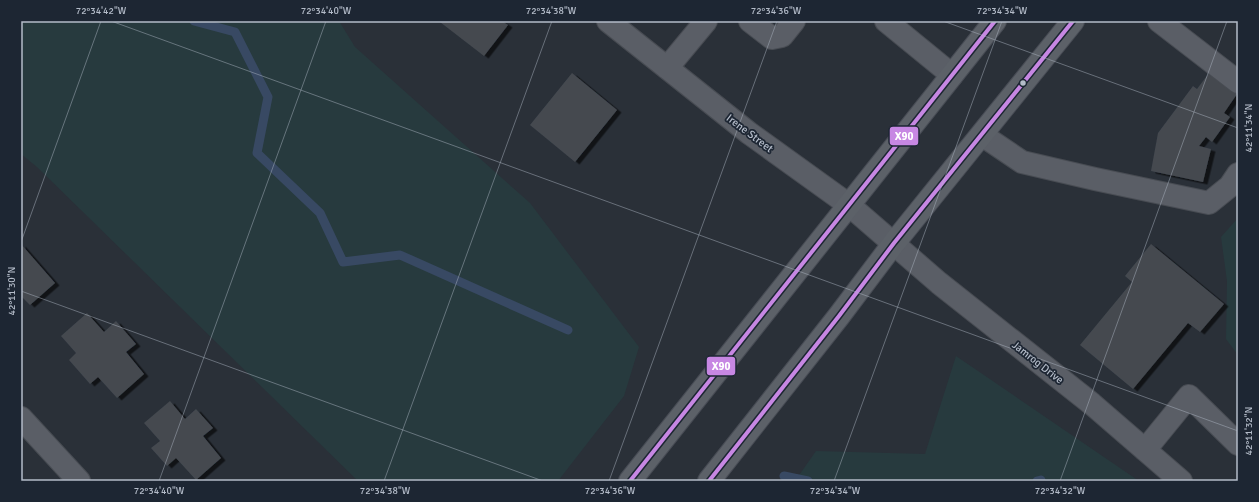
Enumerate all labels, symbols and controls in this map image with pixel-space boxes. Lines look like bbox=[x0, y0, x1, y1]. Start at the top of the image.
text: 72°34'42"W bbox=[76, 5, 127, 17]
text: 72°34'40"W bbox=[301, 5, 352, 17]
text: 72°34'38"W bbox=[526, 5, 577, 17]
text: 72°34'36"W bbox=[751, 5, 802, 17]
text: 72°34'34"W bbox=[977, 5, 1028, 17]
unlabelled marker bbox=[1018, 78, 1028, 88]
text: 42°11'34"N bbox=[1243, 104, 1255, 152]
street label: Irene Street bbox=[724, 112, 776, 155]
line badge: X90 bbox=[889, 126, 919, 146]
text: X90 bbox=[895, 130, 913, 143]
text: 42°11'30"N bbox=[6, 267, 18, 315]
street label: Jamrog Drive bbox=[1010, 338, 1066, 386]
line badge: X90 bbox=[706, 356, 736, 376]
text: X90 bbox=[712, 360, 730, 373]
text: 42°11'32"N bbox=[1243, 407, 1255, 455]
text: 72°34'40"W bbox=[134, 485, 185, 497]
text: 72°34'38"W bbox=[360, 485, 411, 497]
text: 72°34'36"W bbox=[585, 485, 636, 497]
text: 72°34'34"W bbox=[810, 485, 861, 497]
text: 72°34'32"W bbox=[1035, 485, 1086, 497]

